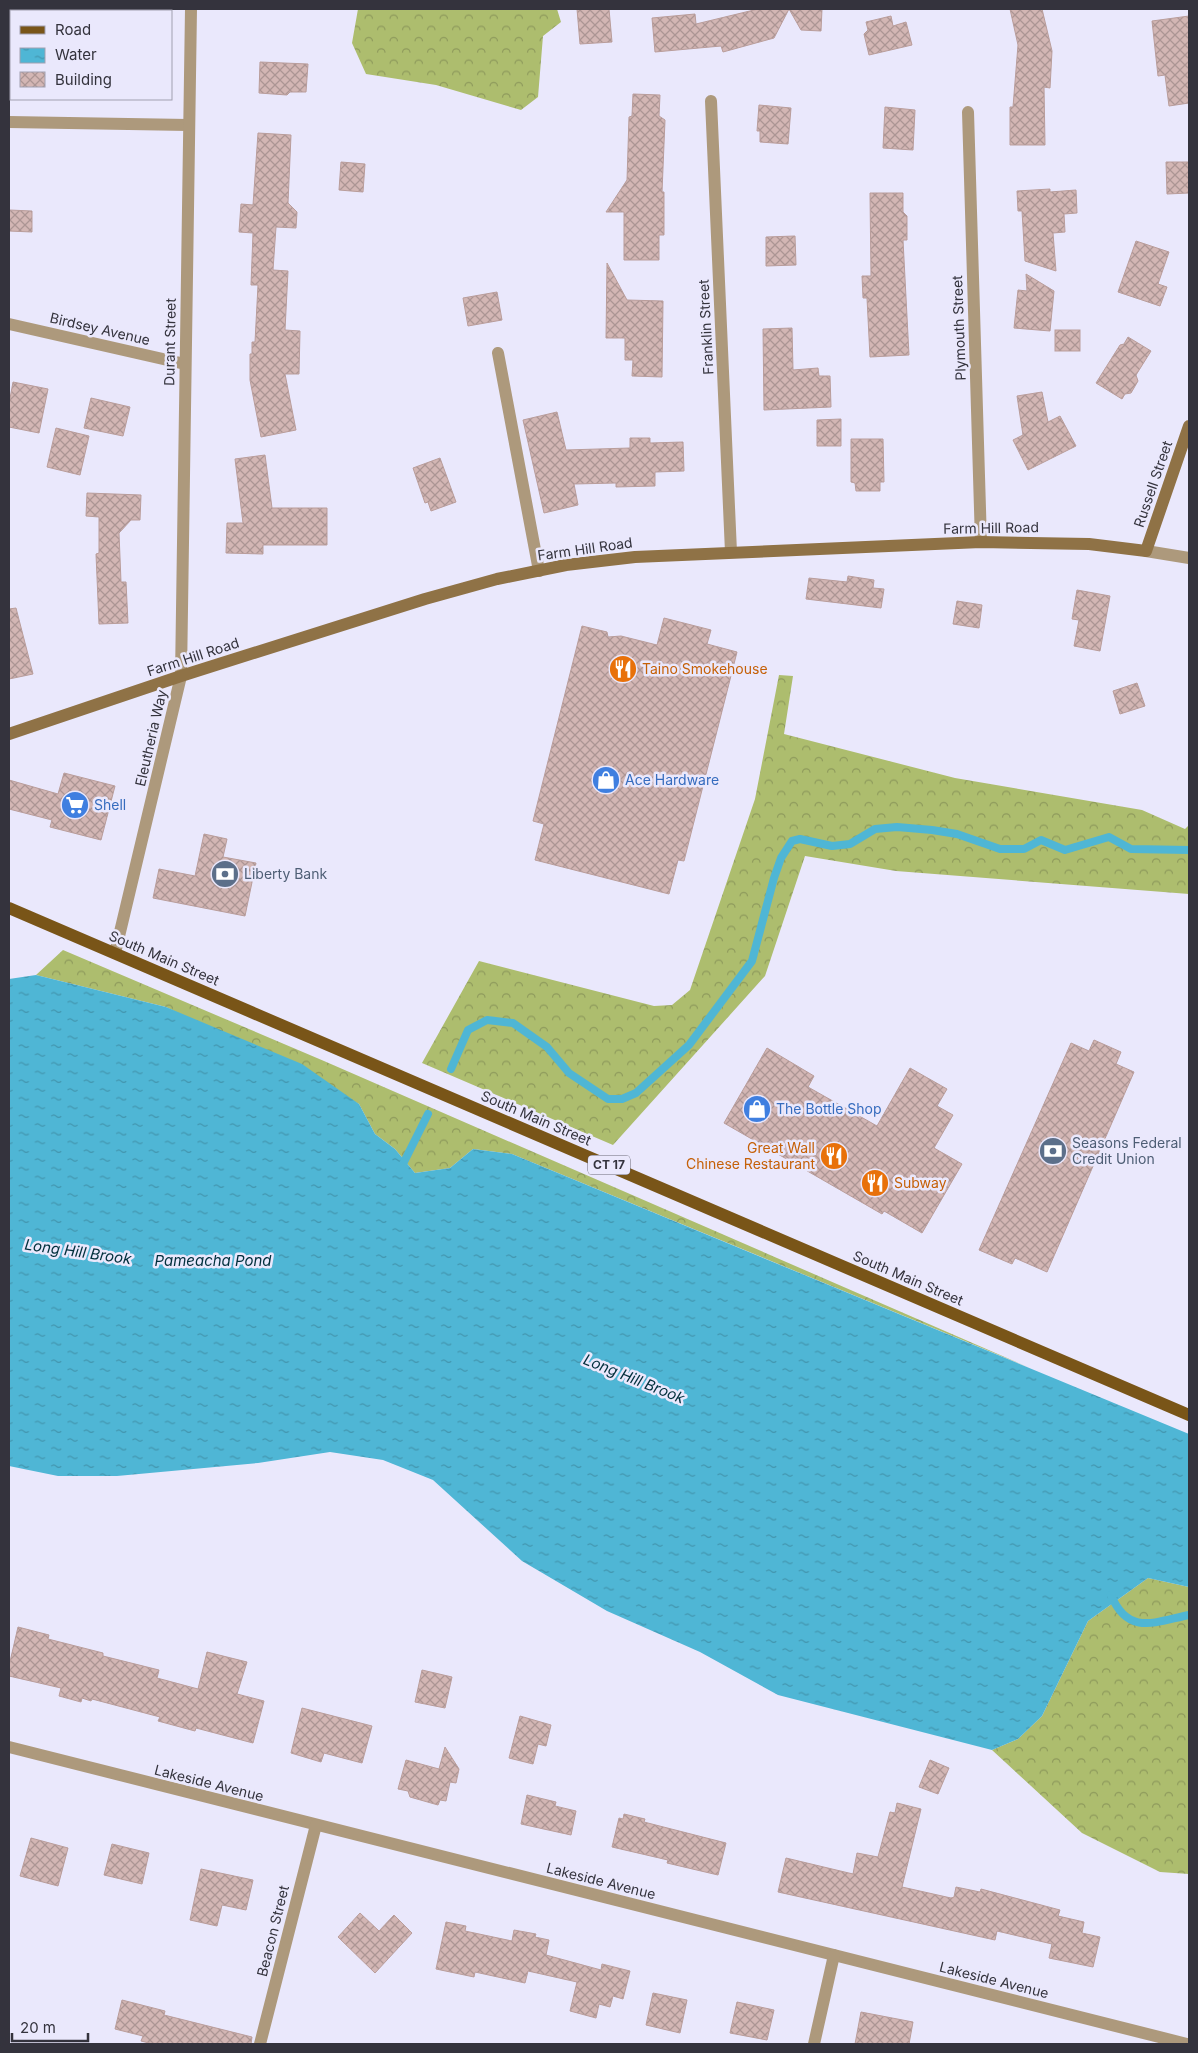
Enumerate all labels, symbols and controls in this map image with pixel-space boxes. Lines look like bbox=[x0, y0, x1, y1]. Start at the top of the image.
legend bbox=[10, 10, 172, 100]
text: Road bbox=[55, 20, 91, 39]
text: Water bbox=[55, 45, 97, 64]
text: Building bbox=[55, 70, 112, 89]
street label: Plymouth Street bbox=[948, 275, 969, 381]
street label: Franklin Street bbox=[694, 279, 716, 375]
street label: Durant Street bbox=[160, 298, 179, 386]
street label: Birdsey Avenue bbox=[48, 309, 152, 348]
street label: Russell Street bbox=[1130, 438, 1175, 529]
street label: Farm Hill Road bbox=[943, 518, 1039, 537]
street label: Farm Hill Road bbox=[536, 533, 634, 564]
street label: Farm Hill Road bbox=[145, 634, 241, 679]
restaurant icon: Taino Smokehouse bbox=[608, 654, 638, 684]
place label: Taino Smokehouse bbox=[642, 660, 768, 677]
street label: Eleutheria Way bbox=[131, 688, 170, 788]
shop icon: Ace Hardware bbox=[591, 765, 621, 795]
place label: Ace Hardware bbox=[625, 771, 719, 788]
supermarket icon: Shell bbox=[60, 790, 90, 820]
place label: Shell bbox=[94, 796, 126, 813]
bank icon: Liberty Bank bbox=[210, 859, 240, 889]
place label: Liberty Bank bbox=[244, 865, 327, 882]
street label: South Main Street bbox=[107, 927, 222, 989]
street label: South Main Street bbox=[479, 1087, 594, 1149]
shop icon: The Bottle Shop bbox=[742, 1094, 772, 1124]
place label: The Bottle Shop bbox=[776, 1100, 882, 1117]
place label: Seasons Federal Credit Union bbox=[1072, 1134, 1182, 1167]
bank icon: Seasons Federal Credit Union bbox=[1038, 1136, 1068, 1166]
place label: Great Wall Chinese Restaurant bbox=[686, 1139, 815, 1172]
restaurant icon: Great Wall Chinese Restaurant bbox=[819, 1141, 849, 1171]
road number: CT 17 bbox=[588, 1156, 630, 1174]
restaurant icon: Subway bbox=[860, 1168, 890, 1198]
place label: Subway bbox=[894, 1174, 947, 1191]
water label: Long Hill Brook bbox=[24, 1235, 133, 1268]
street label: South Main Street bbox=[851, 1247, 966, 1309]
water label: Pameacha Pond bbox=[154, 1251, 272, 1270]
water label: Long Hill Brook bbox=[581, 1350, 688, 1408]
street label: Lakeside Avenue bbox=[153, 1761, 265, 1804]
street label: Lakeside Avenue bbox=[545, 1859, 657, 1902]
street label: Beacon Street bbox=[253, 1883, 292, 1978]
street label: Lakeside Avenue bbox=[938, 1958, 1050, 2001]
scale bar bbox=[12, 2010, 89, 2042]
text: 20 m bbox=[20, 2018, 56, 2037]

